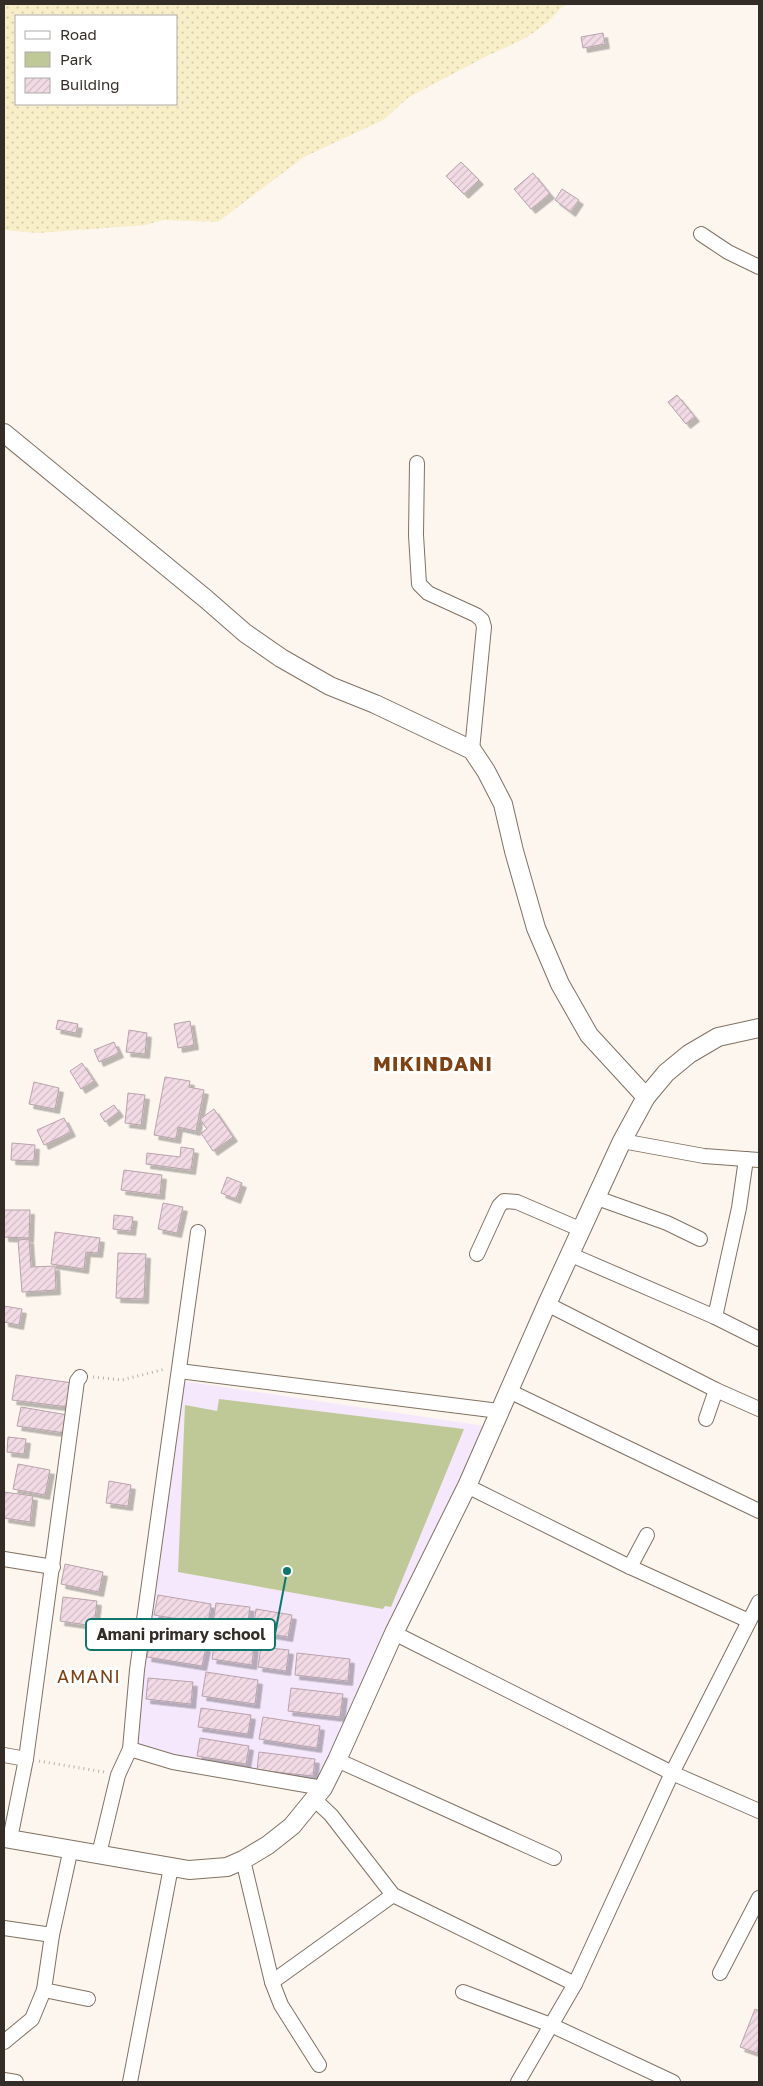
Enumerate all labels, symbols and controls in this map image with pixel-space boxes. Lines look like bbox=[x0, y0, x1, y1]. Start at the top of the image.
legend bbox=[15, 15, 178, 105]
text: Road bbox=[60, 25, 97, 43]
text: Park bbox=[60, 50, 93, 68]
text: Building bbox=[60, 75, 120, 93]
district label: MIKINDANI bbox=[373, 1051, 493, 1075]
callout: Amani primary school bbox=[86, 1619, 275, 1650]
text: Amani primary school bbox=[96, 1624, 266, 1644]
district label: AMANI bbox=[57, 1665, 121, 1687]

